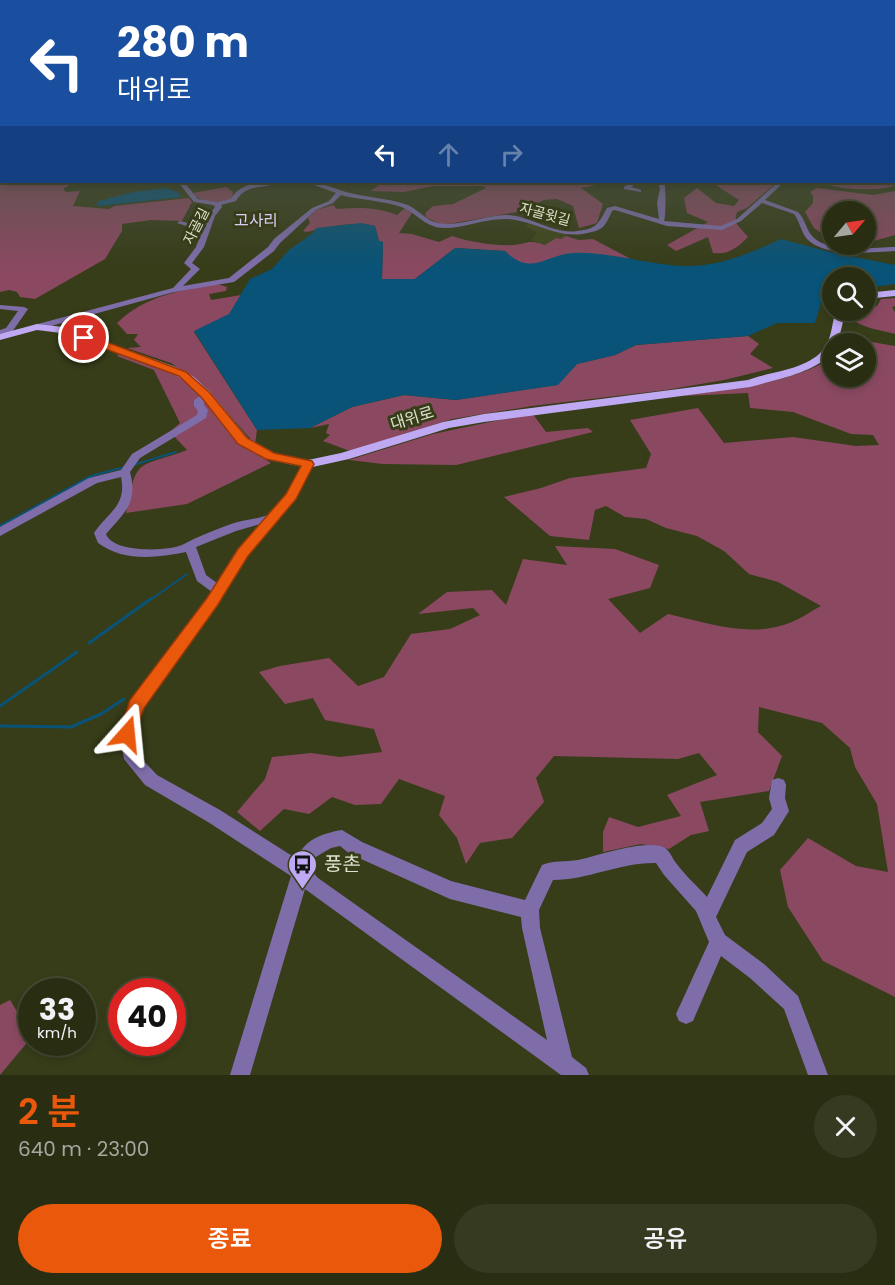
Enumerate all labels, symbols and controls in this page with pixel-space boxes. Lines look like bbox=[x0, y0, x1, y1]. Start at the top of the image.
text: 280 m bbox=[117, 13, 249, 72]
icon: left bbox=[18, 24, 96, 102]
text: 대위로 bbox=[117, 71, 192, 108]
icon: left bbox=[369, 138, 402, 171]
icon: ahead bbox=[432, 138, 465, 171]
icon: right bbox=[495, 138, 528, 171]
street label: 자골윗길 bbox=[518, 198, 572, 230]
north arrow bbox=[822, 201, 876, 255]
map controls bbox=[822, 201, 876, 387]
street label: 자골길 bbox=[178, 204, 214, 248]
district label: 고사리 bbox=[234, 209, 278, 232]
button: search bbox=[822, 267, 876, 321]
pin bbox=[58, 312, 109, 363]
icon: arrive bbox=[67, 321, 100, 354]
button: layers bbox=[822, 333, 876, 387]
street label: 대위로 bbox=[388, 400, 437, 435]
position arrow bbox=[95, 702, 159, 766]
bus stop icon: 풍촌 bbox=[287, 848, 319, 890]
place label: 풍촌 bbox=[324, 850, 361, 878]
speed limit sign: 40 bbox=[108, 978, 186, 1056]
text: 33 bbox=[39, 988, 75, 1031]
text: km/h bbox=[37, 1022, 77, 1043]
text: 2 분 bbox=[18, 1086, 80, 1137]
button: close bbox=[814, 1095, 877, 1158]
text: 640 m · 23:00 bbox=[18, 1135, 149, 1163]
button: 종료 bbox=[18, 1204, 442, 1273]
button: 공유 bbox=[454, 1204, 877, 1273]

